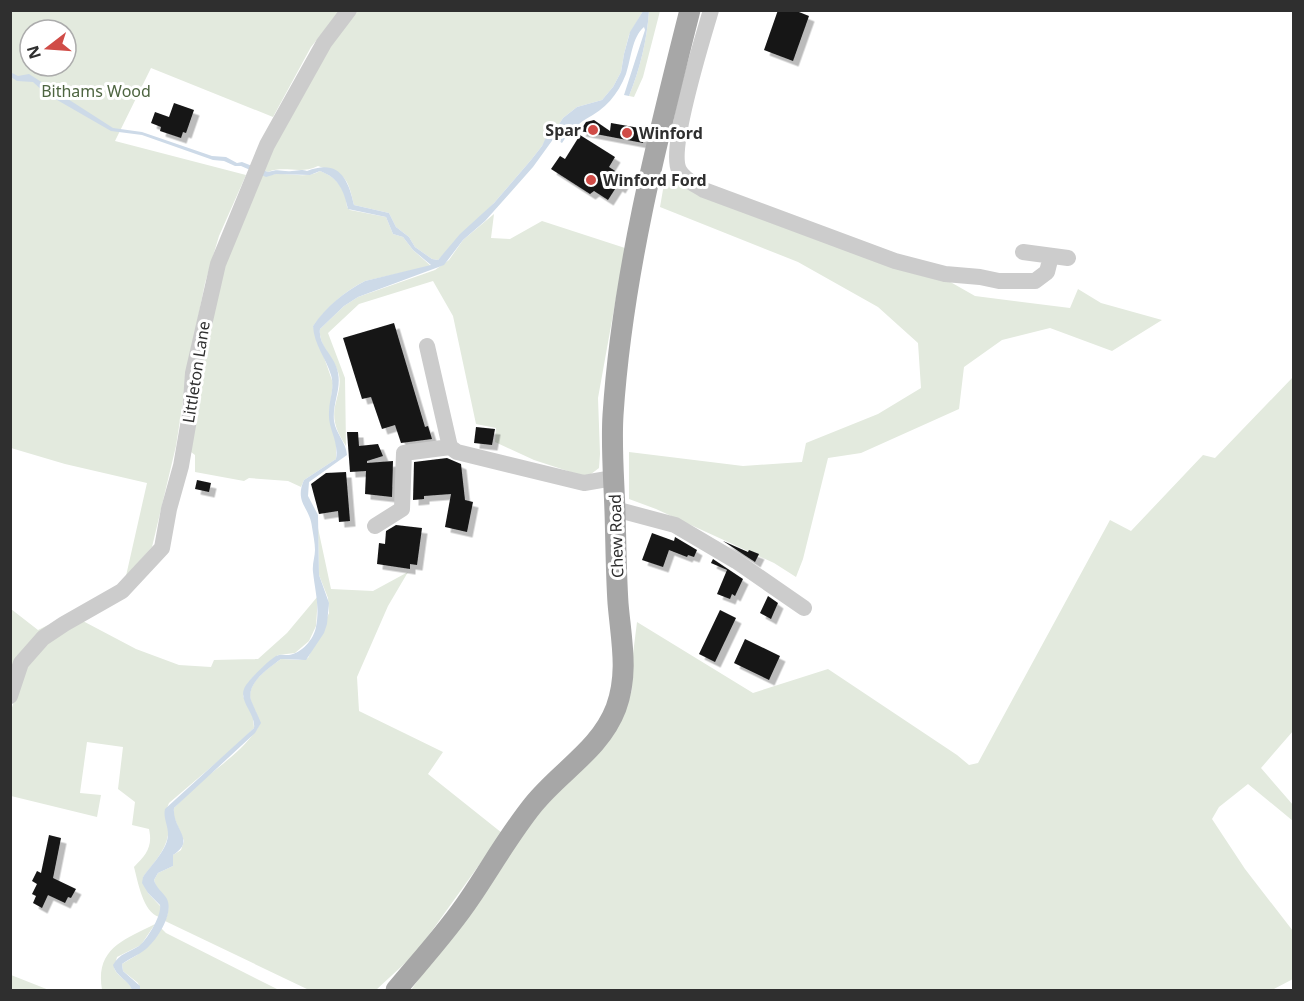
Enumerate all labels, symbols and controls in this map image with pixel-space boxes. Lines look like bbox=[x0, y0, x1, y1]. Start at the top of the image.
north arrow bbox=[18, 18, 78, 78]
text: N bbox=[21, 43, 46, 62]
park label: Bithams Wood bbox=[41, 80, 151, 102]
place label: Spar bbox=[545, 119, 581, 141]
place label: Winford bbox=[639, 122, 703, 144]
marker: Spar bbox=[586, 123, 600, 137]
marker: Winford bbox=[620, 126, 634, 140]
place label: Winford Ford bbox=[603, 169, 707, 191]
marker: Winford Ford bbox=[584, 173, 598, 187]
street label: Littleton Lane bbox=[177, 319, 215, 425]
street label: Chew Road bbox=[604, 494, 628, 578]

